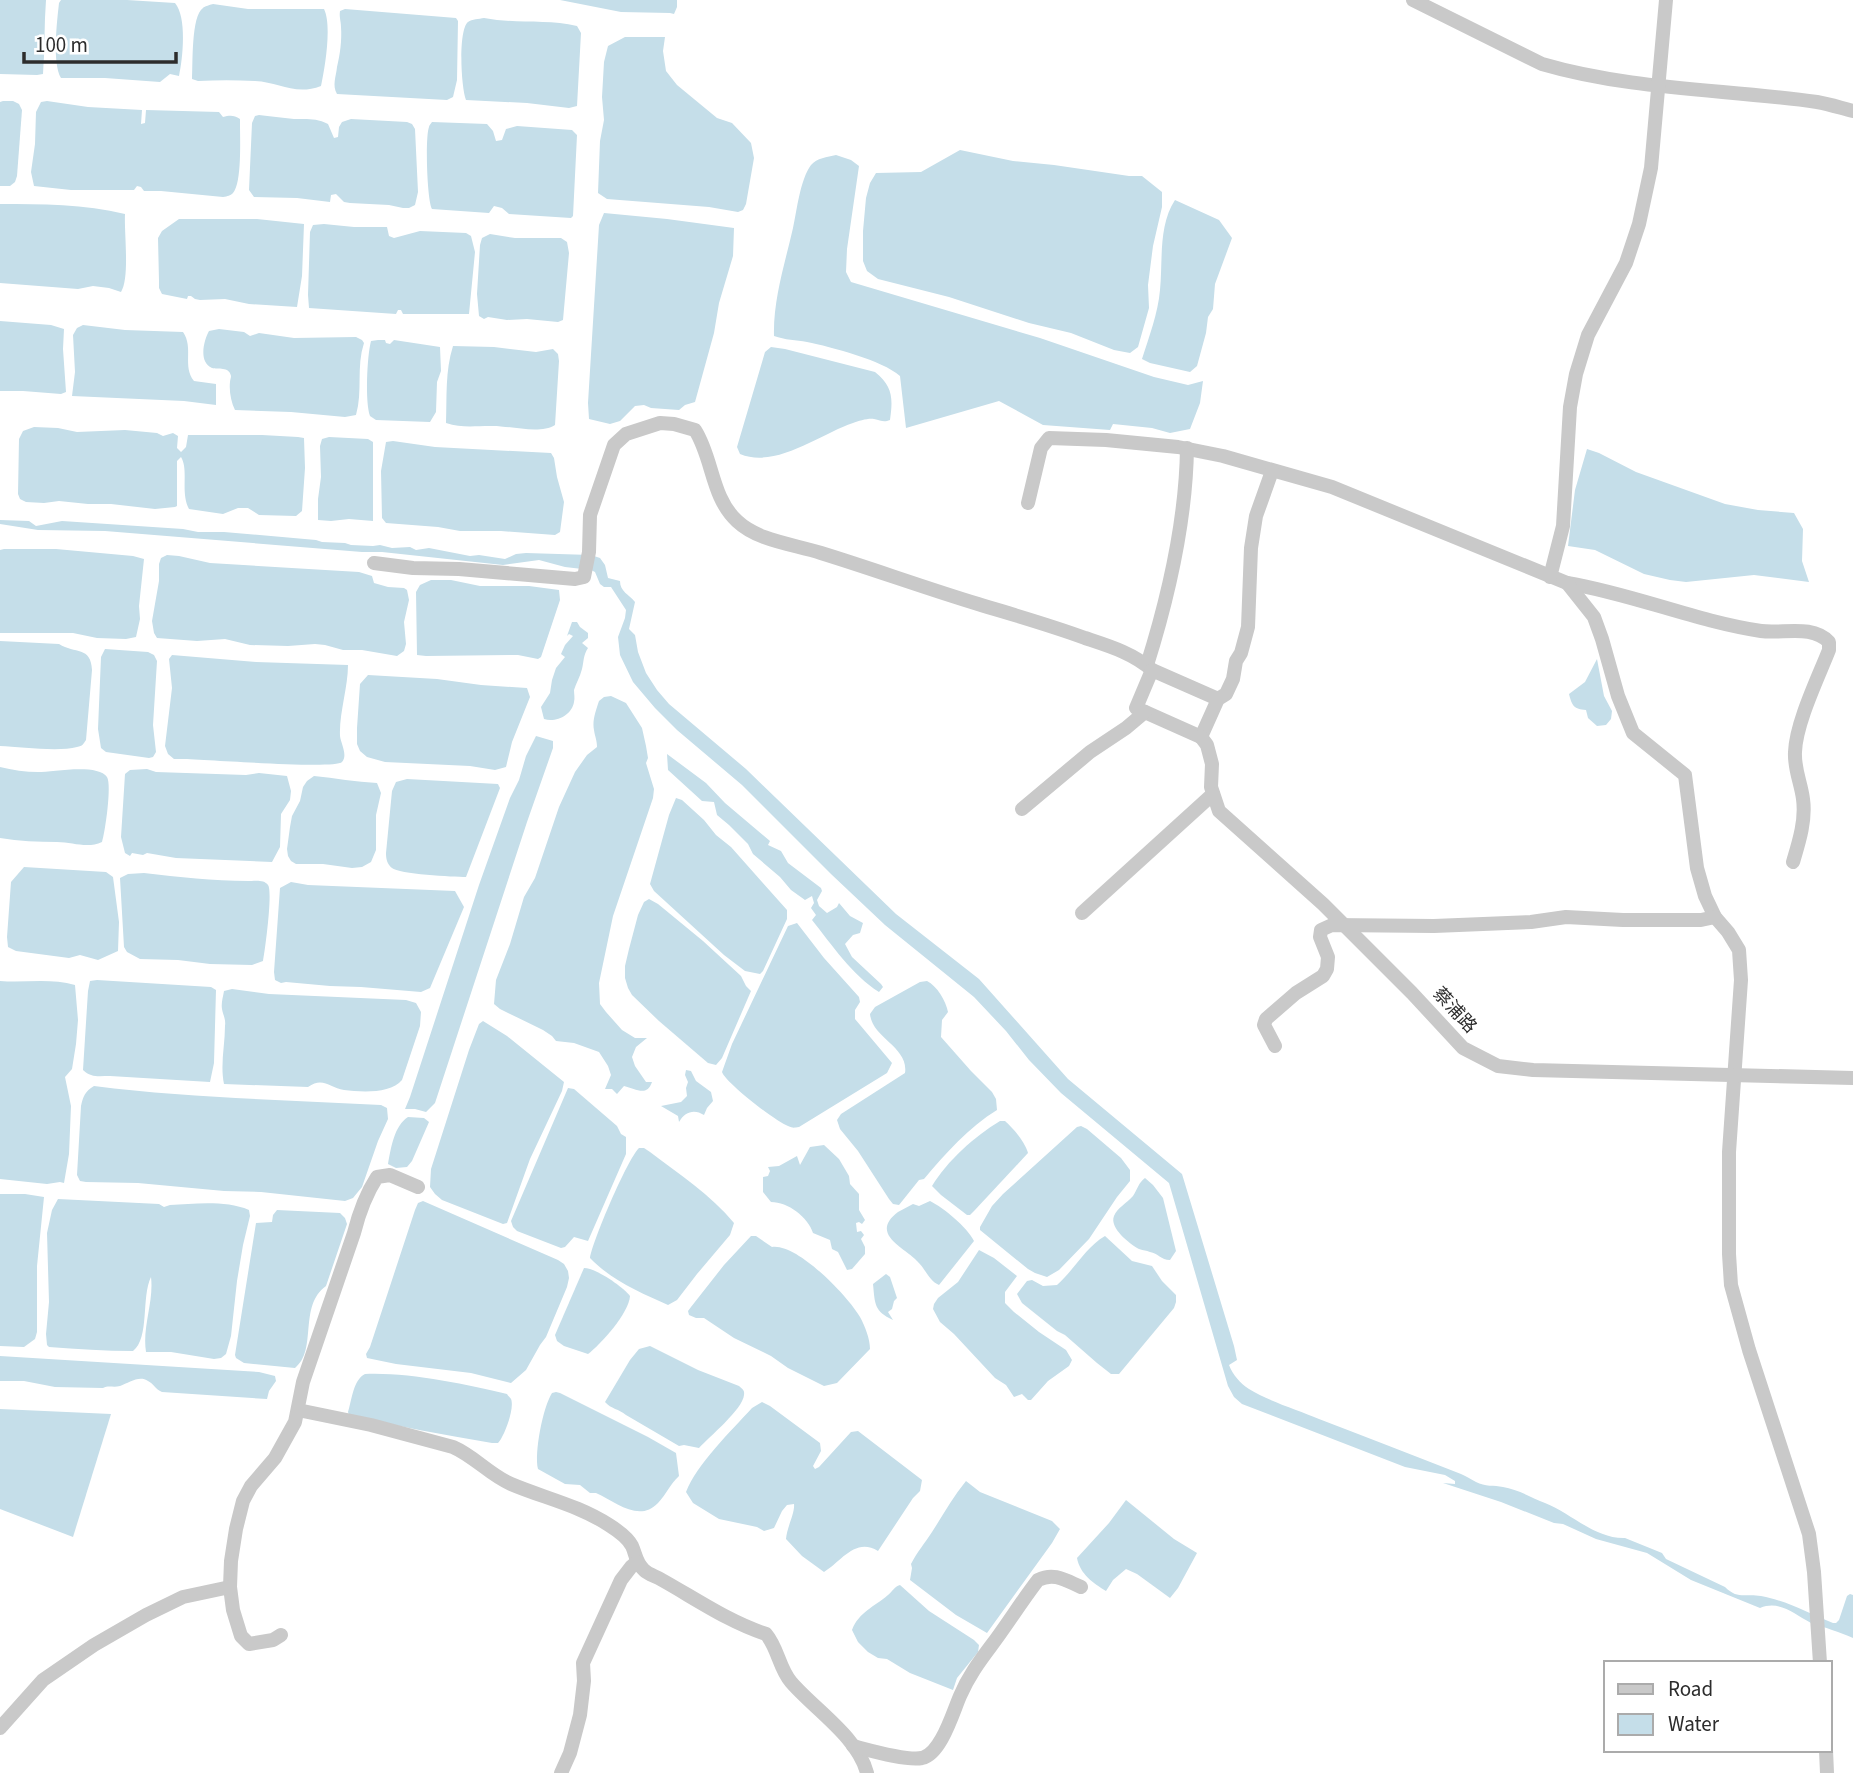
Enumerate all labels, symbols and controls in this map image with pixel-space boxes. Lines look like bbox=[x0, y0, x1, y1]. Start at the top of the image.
scale bar bbox=[24, 21, 177, 65]
text: 100 m bbox=[35, 30, 88, 60]
street label: 蔡浦路 bbox=[1427, 982, 1482, 1039]
legend bbox=[1604, 1661, 1832, 1752]
text: Road bbox=[1668, 1674, 1713, 1704]
text: Water bbox=[1668, 1709, 1720, 1739]

